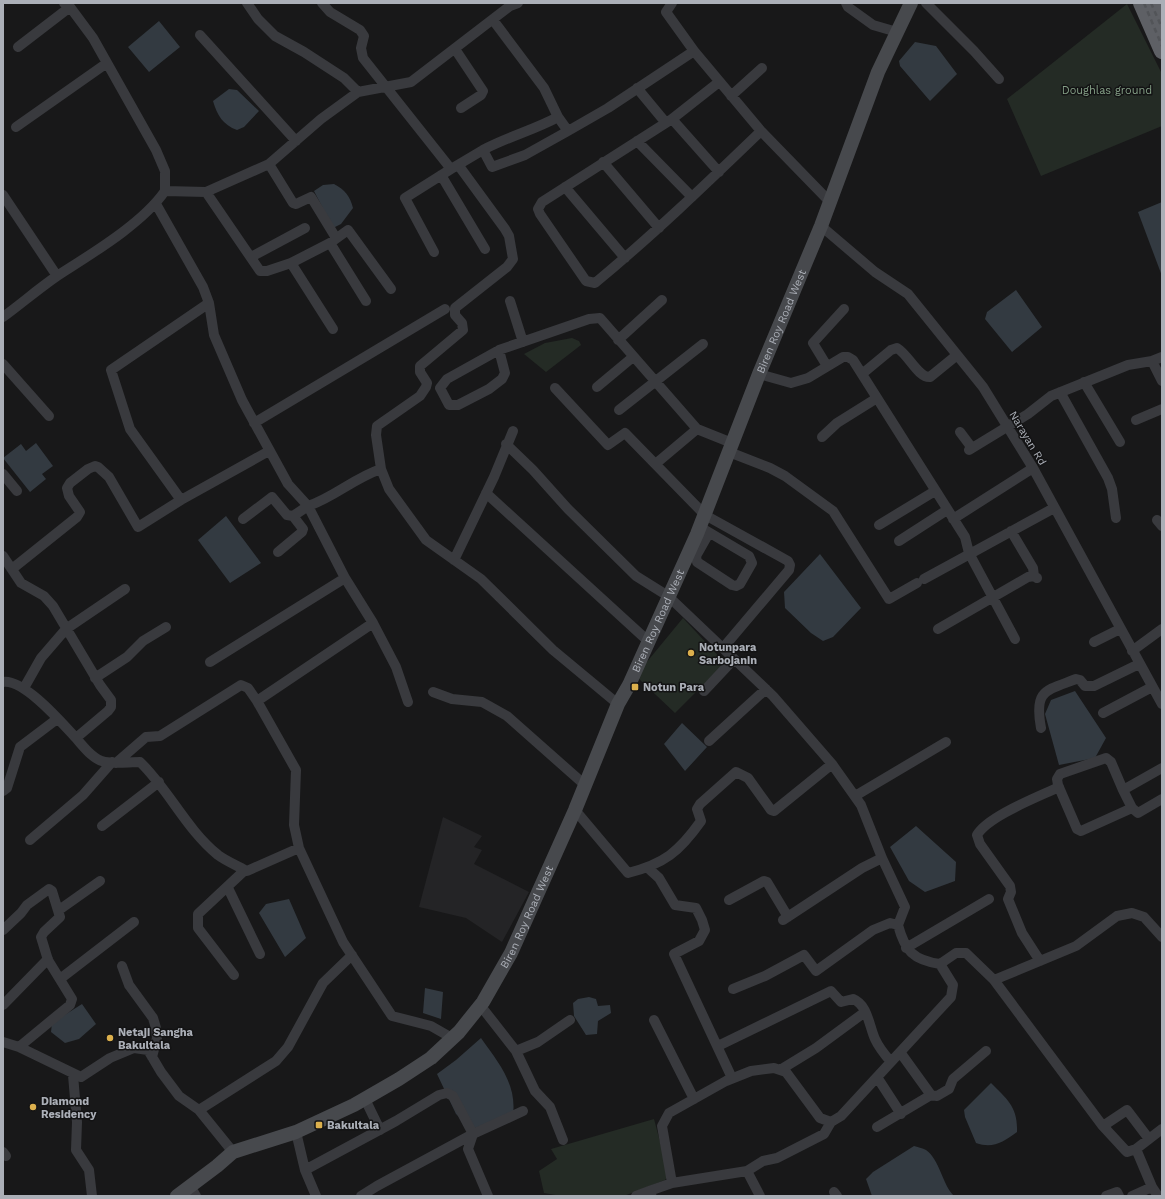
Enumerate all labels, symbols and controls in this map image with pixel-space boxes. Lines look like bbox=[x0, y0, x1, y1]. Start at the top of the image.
park label: Doughlas ground bbox=[1062, 84, 1152, 97]
street label: Biren Roy Road West bbox=[754, 267, 809, 375]
street label: Narayan Rd bbox=[1006, 409, 1049, 468]
street label: Biren Roy Road West bbox=[630, 567, 687, 675]
place label: Notunpara Sarbojanin bbox=[699, 641, 757, 667]
marker: Notunpara Sarbojanin bbox=[686, 648, 696, 658]
place label: Notun Para bbox=[643, 681, 705, 694]
marker: Notun Para bbox=[630, 682, 640, 692]
street label: Biren Roy Road West bbox=[498, 863, 556, 971]
place label: Netaji Sangha Bakultala bbox=[118, 1026, 193, 1052]
marker: Netaji Sangha Bakultala bbox=[105, 1033, 115, 1043]
place label: Diamond Residency bbox=[41, 1095, 97, 1121]
marker: Diamond Residency bbox=[28, 1102, 38, 1112]
place label: Bakultala bbox=[327, 1119, 380, 1132]
marker: Bakultala bbox=[314, 1120, 324, 1130]

